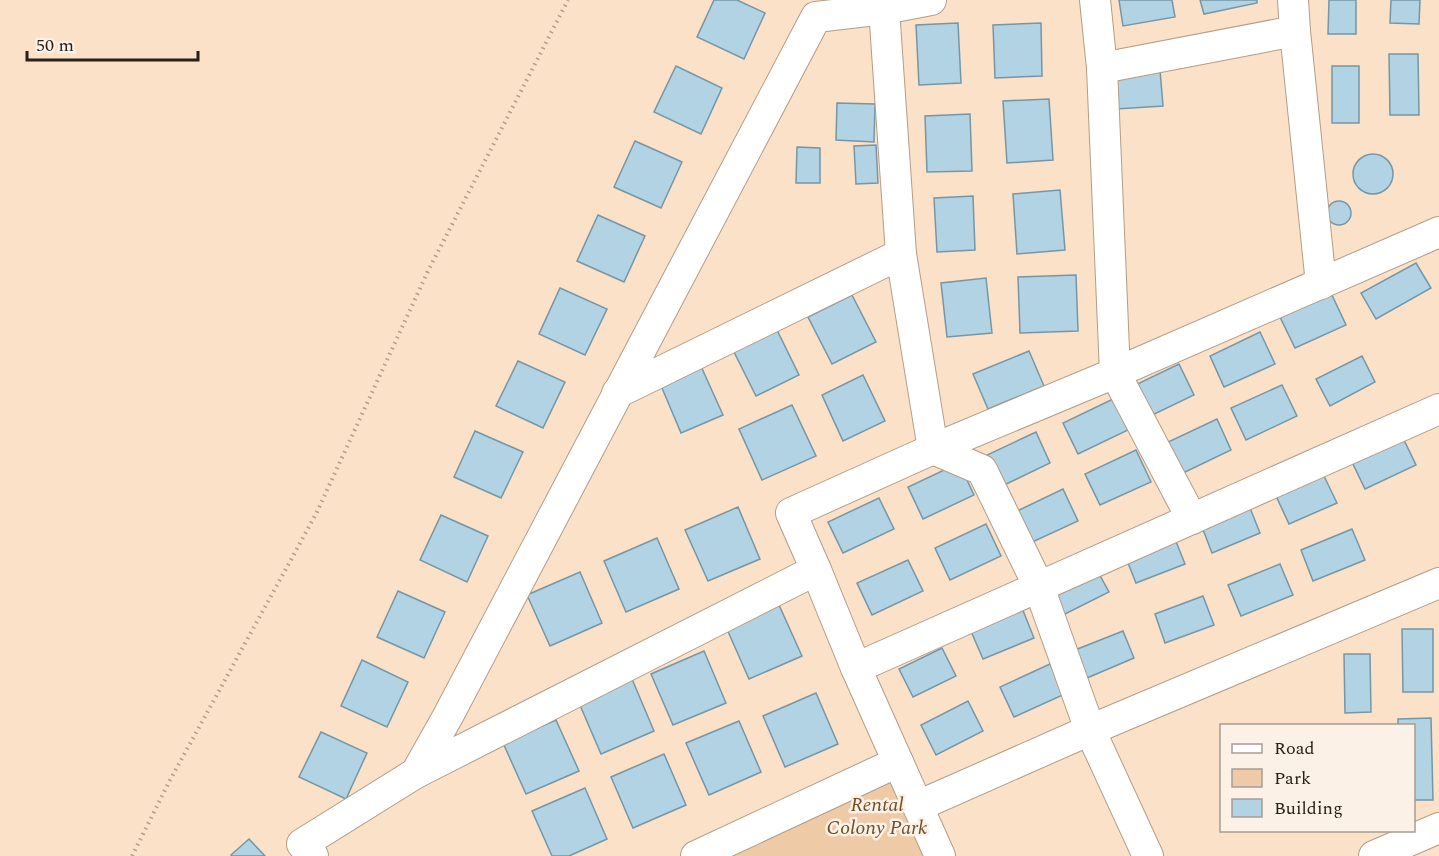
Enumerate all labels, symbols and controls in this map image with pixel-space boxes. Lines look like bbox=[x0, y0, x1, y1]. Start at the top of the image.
scale bar bbox=[27, 24, 198, 62]
text: 50 m bbox=[36, 32, 74, 59]
legend bbox=[1220, 724, 1415, 832]
text: Road bbox=[1274, 735, 1315, 762]
text: Park bbox=[1274, 765, 1311, 792]
park label: Rental Colony Park bbox=[827, 790, 928, 843]
text: Building bbox=[1274, 795, 1343, 822]

